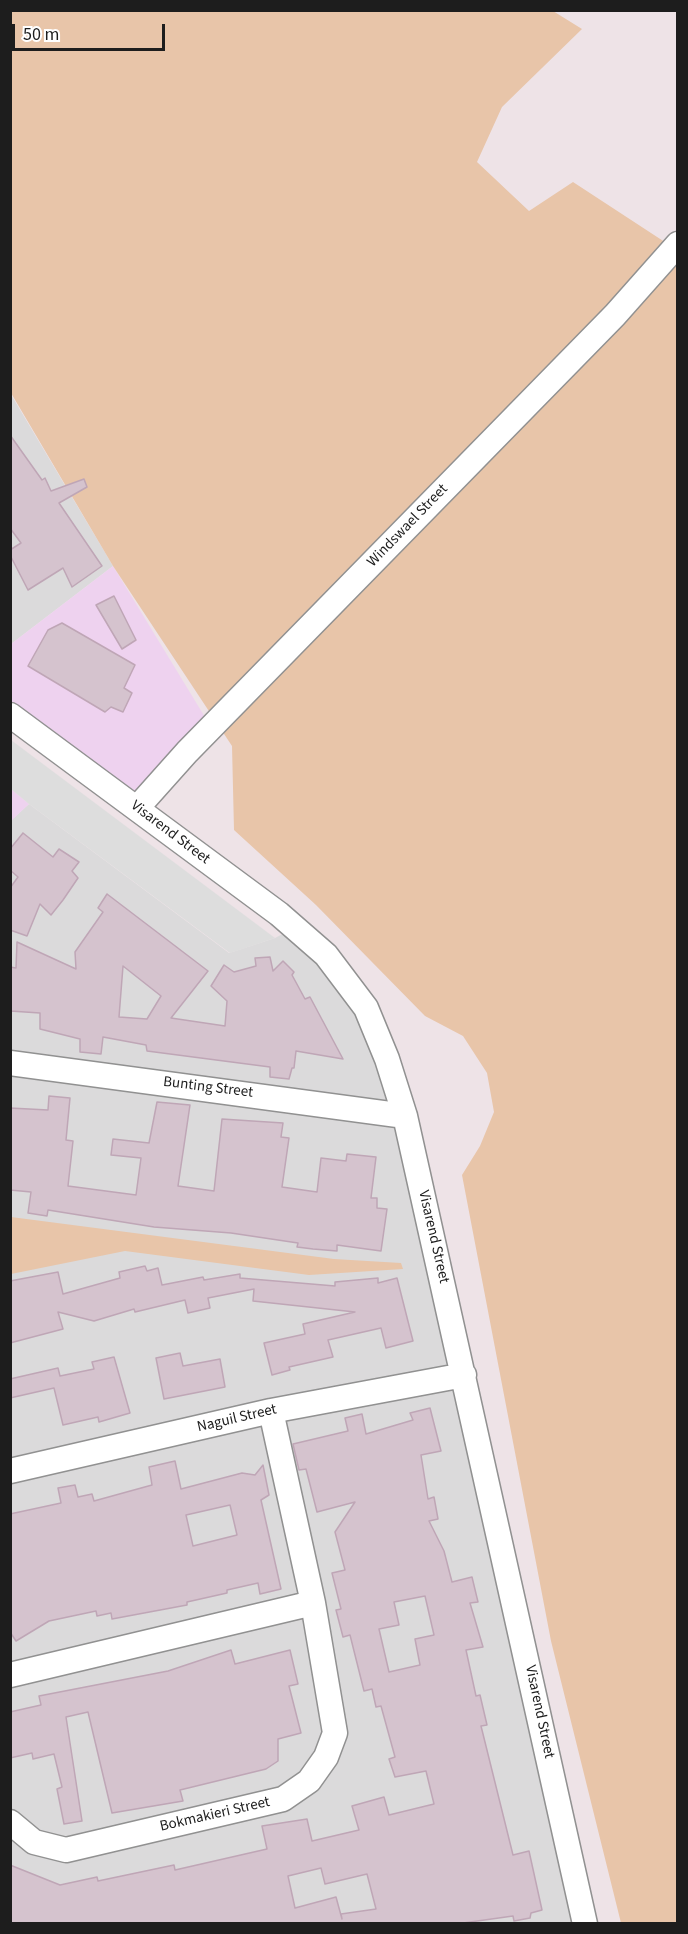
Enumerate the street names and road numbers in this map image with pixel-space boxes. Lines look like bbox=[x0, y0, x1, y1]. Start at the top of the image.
street label: Windswael Street bbox=[364, 481, 452, 571]
street label: Visarend Street bbox=[127, 797, 213, 869]
street label: Bunting Street bbox=[162, 1074, 254, 1102]
street label: Visarend Street bbox=[414, 1189, 452, 1285]
street label: Naguil Street bbox=[195, 1401, 279, 1437]
street label: Visarend Street bbox=[520, 1664, 558, 1760]
street label: Bokmakieri Street bbox=[158, 1794, 272, 1836]

